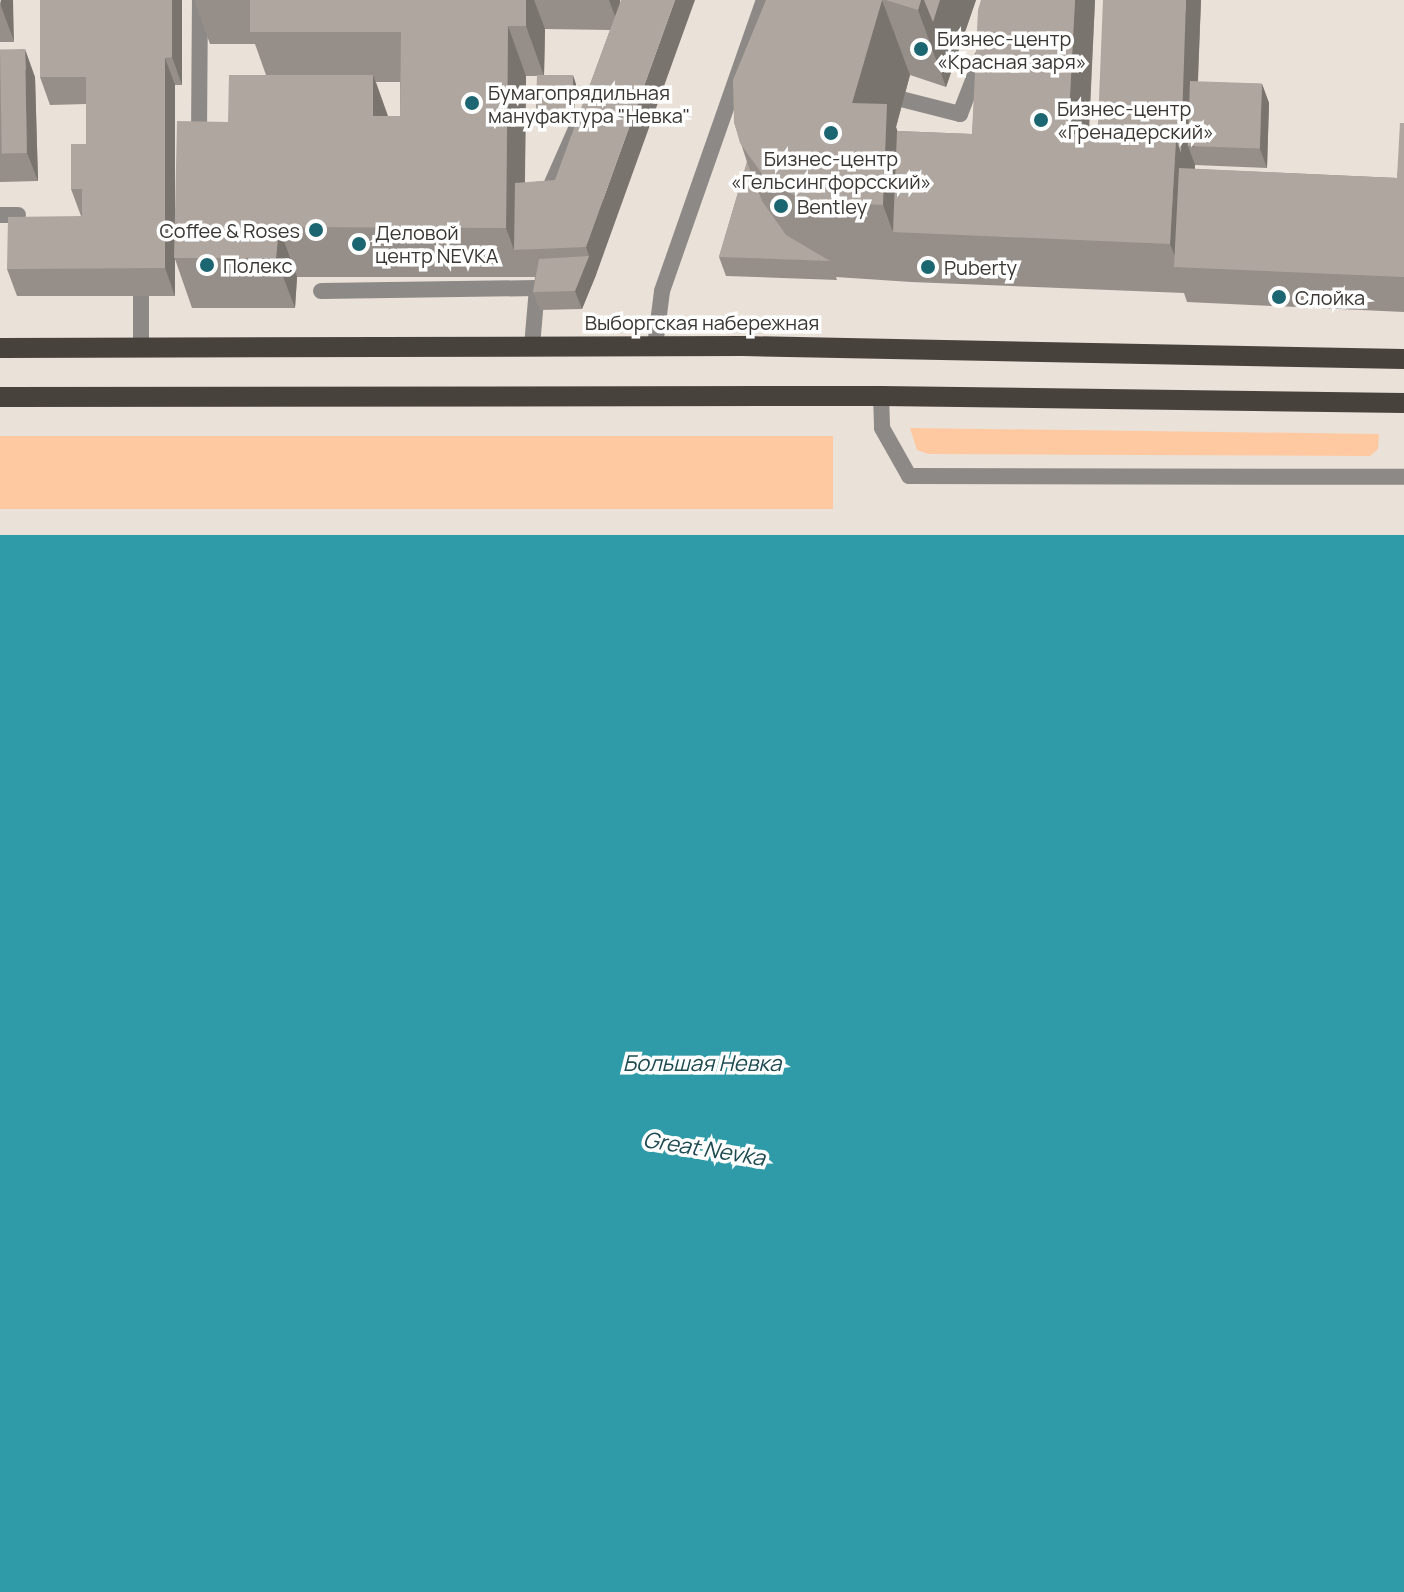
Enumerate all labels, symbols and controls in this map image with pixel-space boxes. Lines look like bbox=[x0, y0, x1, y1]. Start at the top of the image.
place label: Бизнес-центр «Красная заря» bbox=[937, 26, 1086, 73]
marker: Бизнес-центр «Красная заря» bbox=[912, 40, 930, 58]
place label: Бумагопрядильная мануфактура "Невка" bbox=[488, 80, 690, 127]
marker: Бумагопрядильная мануфактура "Невка" bbox=[463, 94, 481, 112]
place label: Бизнес-центр «Гренадерский» bbox=[1057, 96, 1214, 143]
marker: Бизнес-центр «Гренадерский» bbox=[1032, 111, 1050, 129]
marker: Бизнес-центр «Гельсингфорсский» bbox=[822, 124, 840, 142]
place label: Бизнес-центр «Гельсингфорсский» bbox=[731, 146, 931, 193]
place label: Bentley bbox=[797, 194, 867, 218]
marker: Bentley bbox=[772, 197, 790, 215]
place label: Coffee & Roses bbox=[160, 218, 300, 242]
place label: Деловой центр NEVKA bbox=[375, 220, 499, 267]
marker: Coffee & Roses bbox=[307, 221, 325, 239]
marker: Деловой центр NEVKA bbox=[350, 235, 368, 253]
place label: Полекс bbox=[223, 253, 293, 277]
place label: Puberty bbox=[944, 255, 1017, 279]
marker: Полекс bbox=[198, 256, 216, 274]
marker: Puberty bbox=[919, 258, 937, 276]
place label: Слойка bbox=[1295, 285, 1365, 309]
marker: Слойка bbox=[1270, 288, 1288, 306]
street label: Выборгская набережная bbox=[585, 310, 819, 334]
water label: Большая Невка bbox=[623, 1051, 781, 1077]
water label: Great Nevka bbox=[641, 1126, 767, 1172]

